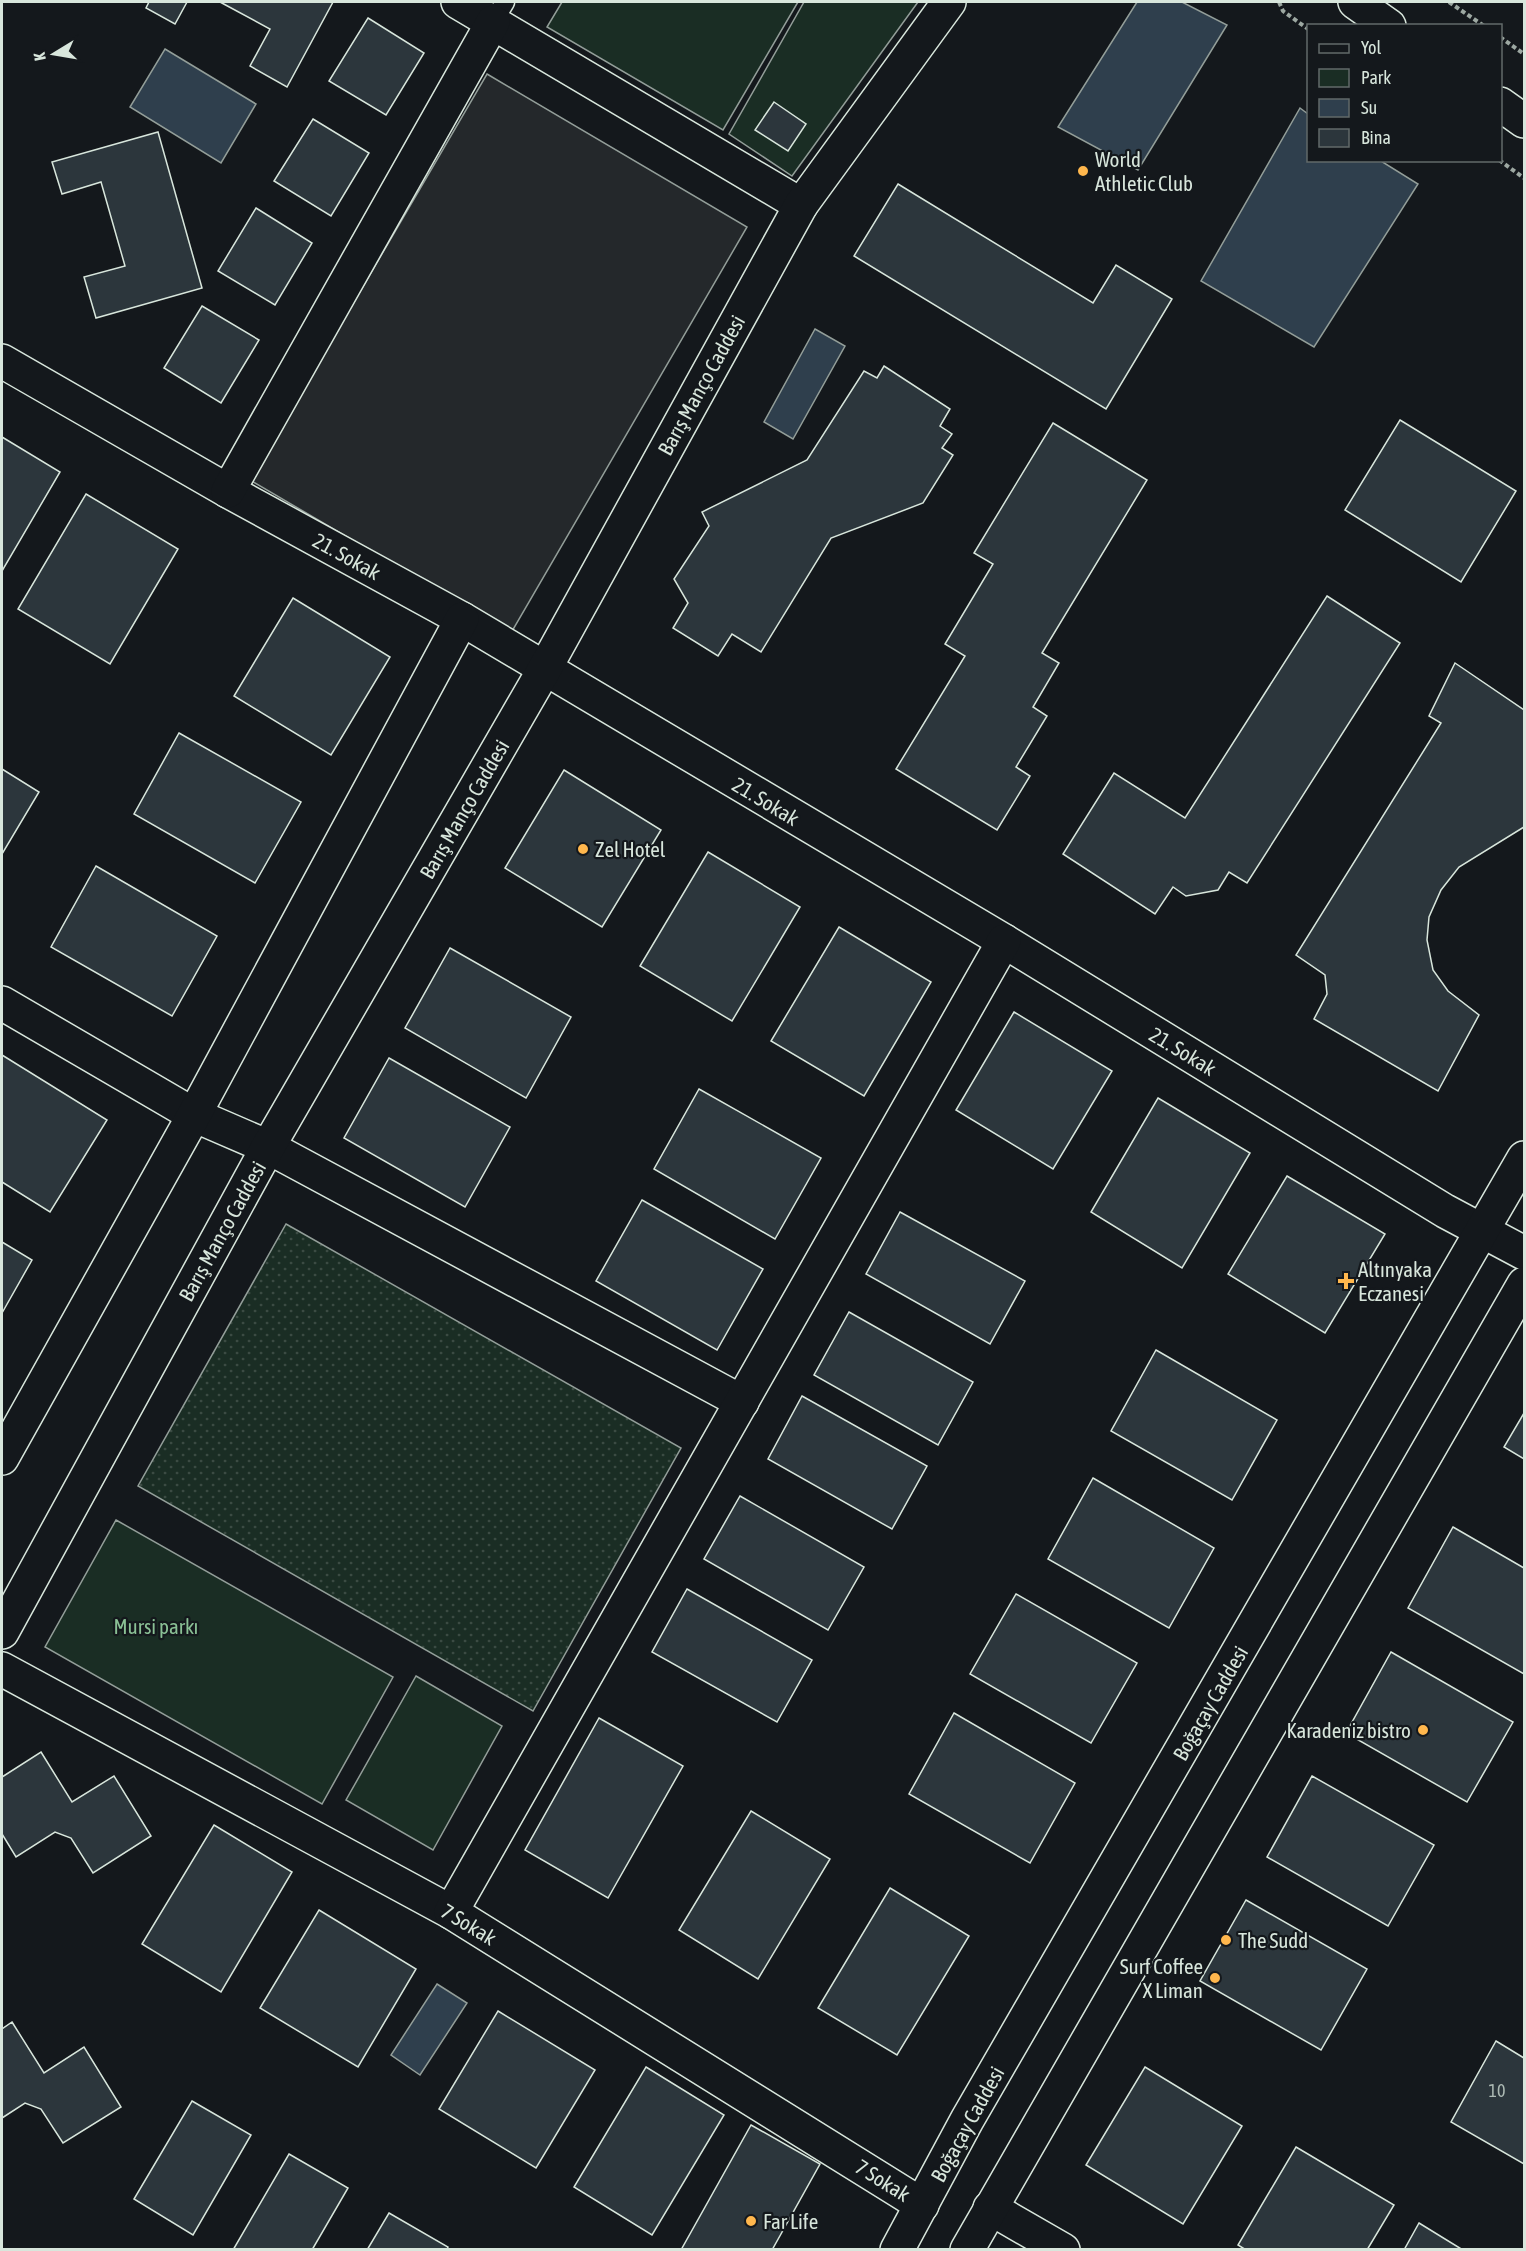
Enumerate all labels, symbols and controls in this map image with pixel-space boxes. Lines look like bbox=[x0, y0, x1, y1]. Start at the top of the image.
north arrow bbox=[24, 24, 84, 84]
legend bbox=[1307, 24, 1502, 162]
text: Yol bbox=[1361, 37, 1381, 58]
text: K bbox=[30, 51, 49, 62]
text: Park bbox=[1361, 67, 1391, 88]
text: Su bbox=[1361, 97, 1377, 118]
text: Bina bbox=[1361, 127, 1391, 148]
place label: World Athletic Club bbox=[1095, 147, 1193, 195]
marker: World Athletic Club bbox=[1076, 164, 1090, 178]
street label: Barış Manço Caddesi bbox=[653, 311, 749, 459]
street label: 21. Sokak bbox=[309, 528, 385, 584]
street label: Barış Manço Caddesi bbox=[414, 735, 514, 883]
street label: 21. Sokak bbox=[728, 772, 804, 830]
place label: Zel Hotel bbox=[595, 837, 666, 861]
marker: Zel Hotel bbox=[576, 842, 590, 856]
street label: 21. Sokak bbox=[1145, 1022, 1221, 1080]
street label: Barış Manço Caddesi bbox=[174, 1157, 270, 1305]
place label: Altınyaka Eczanesi bbox=[1358, 1257, 1432, 1305]
marker: Altınyaka Eczanesi bbox=[1339, 1274, 1353, 1288]
park label: Mursi parkı bbox=[114, 1614, 198, 1638]
street label: Boğaçay Caddesi bbox=[1168, 1641, 1252, 1765]
place label: Karadeniz bistro bbox=[1287, 1718, 1411, 1742]
marker: Karadeniz bistro bbox=[1416, 1723, 1430, 1737]
street label: 7 Sokak bbox=[437, 1898, 501, 1950]
place label: The Sudd bbox=[1238, 1928, 1308, 1952]
marker: The Sudd bbox=[1219, 1933, 1233, 1947]
place label: Surf Coffee X Liman bbox=[1120, 1954, 1203, 2002]
marker: Surf Coffee X Liman bbox=[1208, 1971, 1222, 1985]
street label: Boğaçay Caddesi bbox=[925, 2062, 1009, 2186]
house number: 10 bbox=[1489, 2080, 1505, 2101]
street label: 7 Sokak bbox=[851, 2154, 915, 2206]
place label: Far Life bbox=[763, 2209, 818, 2233]
marker: Far Life bbox=[744, 2214, 758, 2228]

